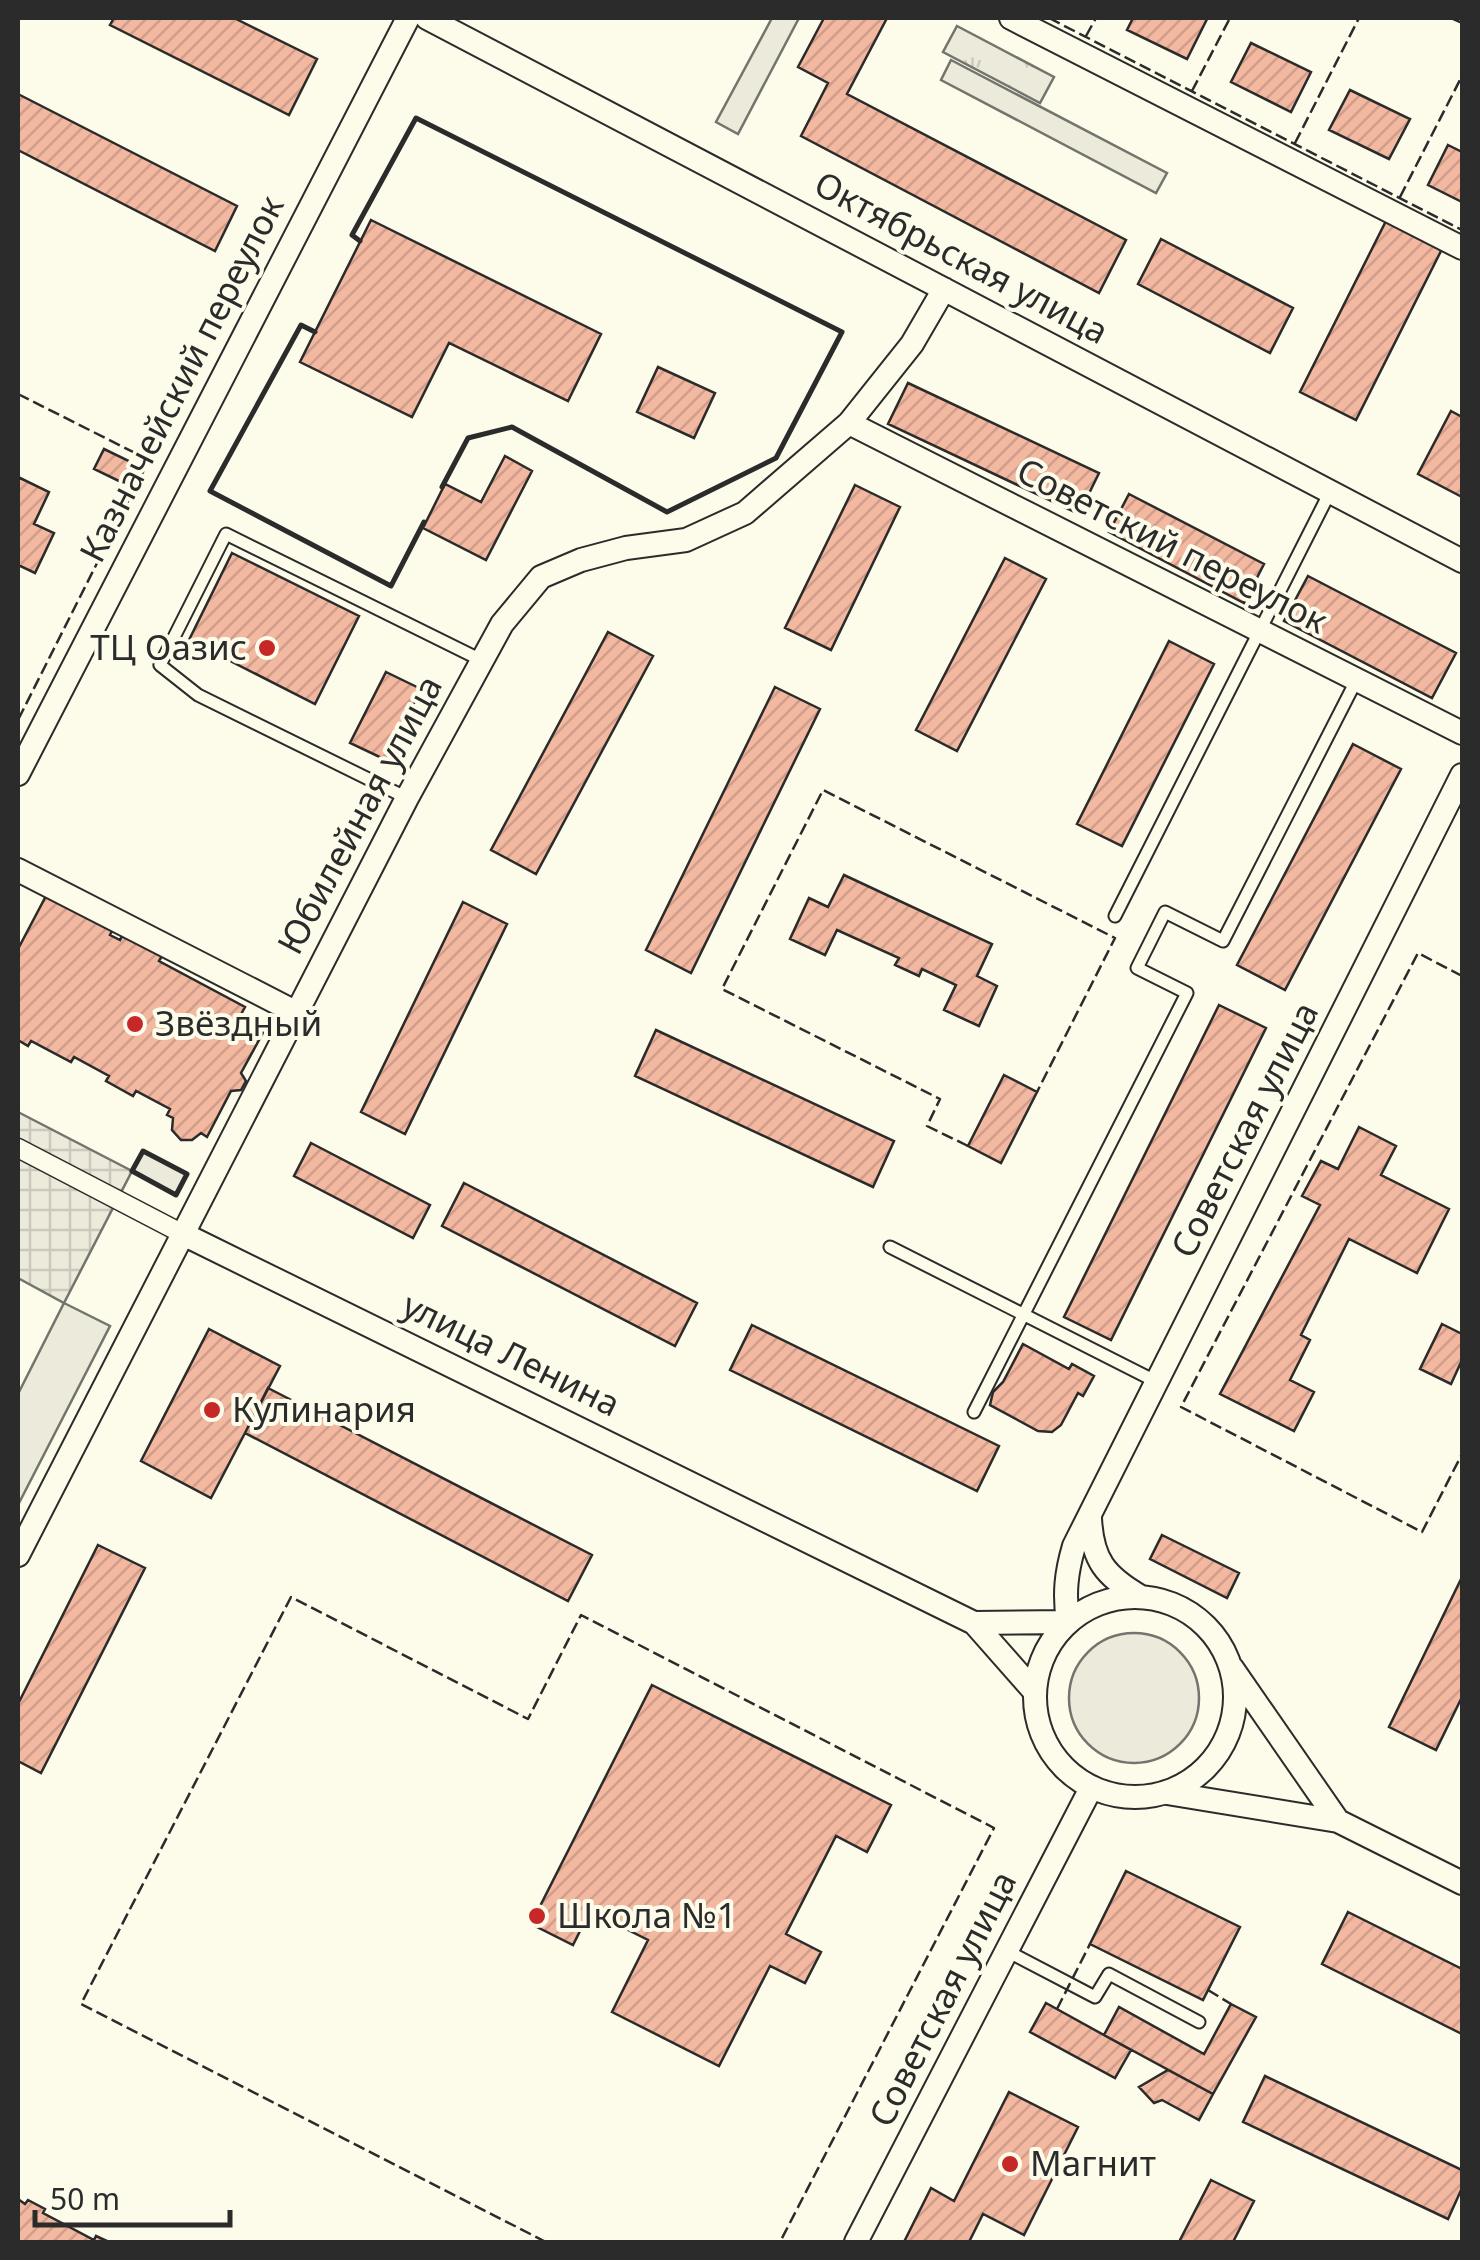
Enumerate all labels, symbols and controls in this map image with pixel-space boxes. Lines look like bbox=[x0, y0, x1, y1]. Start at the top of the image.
street label: Октябрьская улица bbox=[807, 159, 1117, 354]
street label: Казначейский переулок bbox=[68, 187, 294, 569]
street label: Советский переулок bbox=[1010, 446, 1336, 643]
place label: ТЦ Оазис bbox=[90, 623, 247, 670]
marker: ТЦ Оазис bbox=[256, 637, 278, 659]
street label: Юбилейная улица bbox=[265, 667, 452, 962]
street label: Советская улица bbox=[1159, 993, 1328, 1265]
place label: Звёздный bbox=[155, 999, 322, 1046]
marker: Звёздный bbox=[124, 1013, 146, 1035]
street label: улица Ленина bbox=[395, 1281, 628, 1427]
place label: Кулинария bbox=[232, 1385, 416, 1432]
marker: Кулинария bbox=[201, 1399, 223, 1421]
street label: Советская улица bbox=[857, 1862, 1026, 2134]
place label: Школа №1 bbox=[557, 1891, 737, 1938]
marker: Школа №1 bbox=[526, 1905, 548, 1927]
place label: Магнит bbox=[1030, 2139, 1156, 2186]
marker: Магнит bbox=[999, 2153, 1021, 2175]
scale bar bbox=[35, 2165, 230, 2227]
text: 50 m bbox=[50, 2178, 120, 2219]

